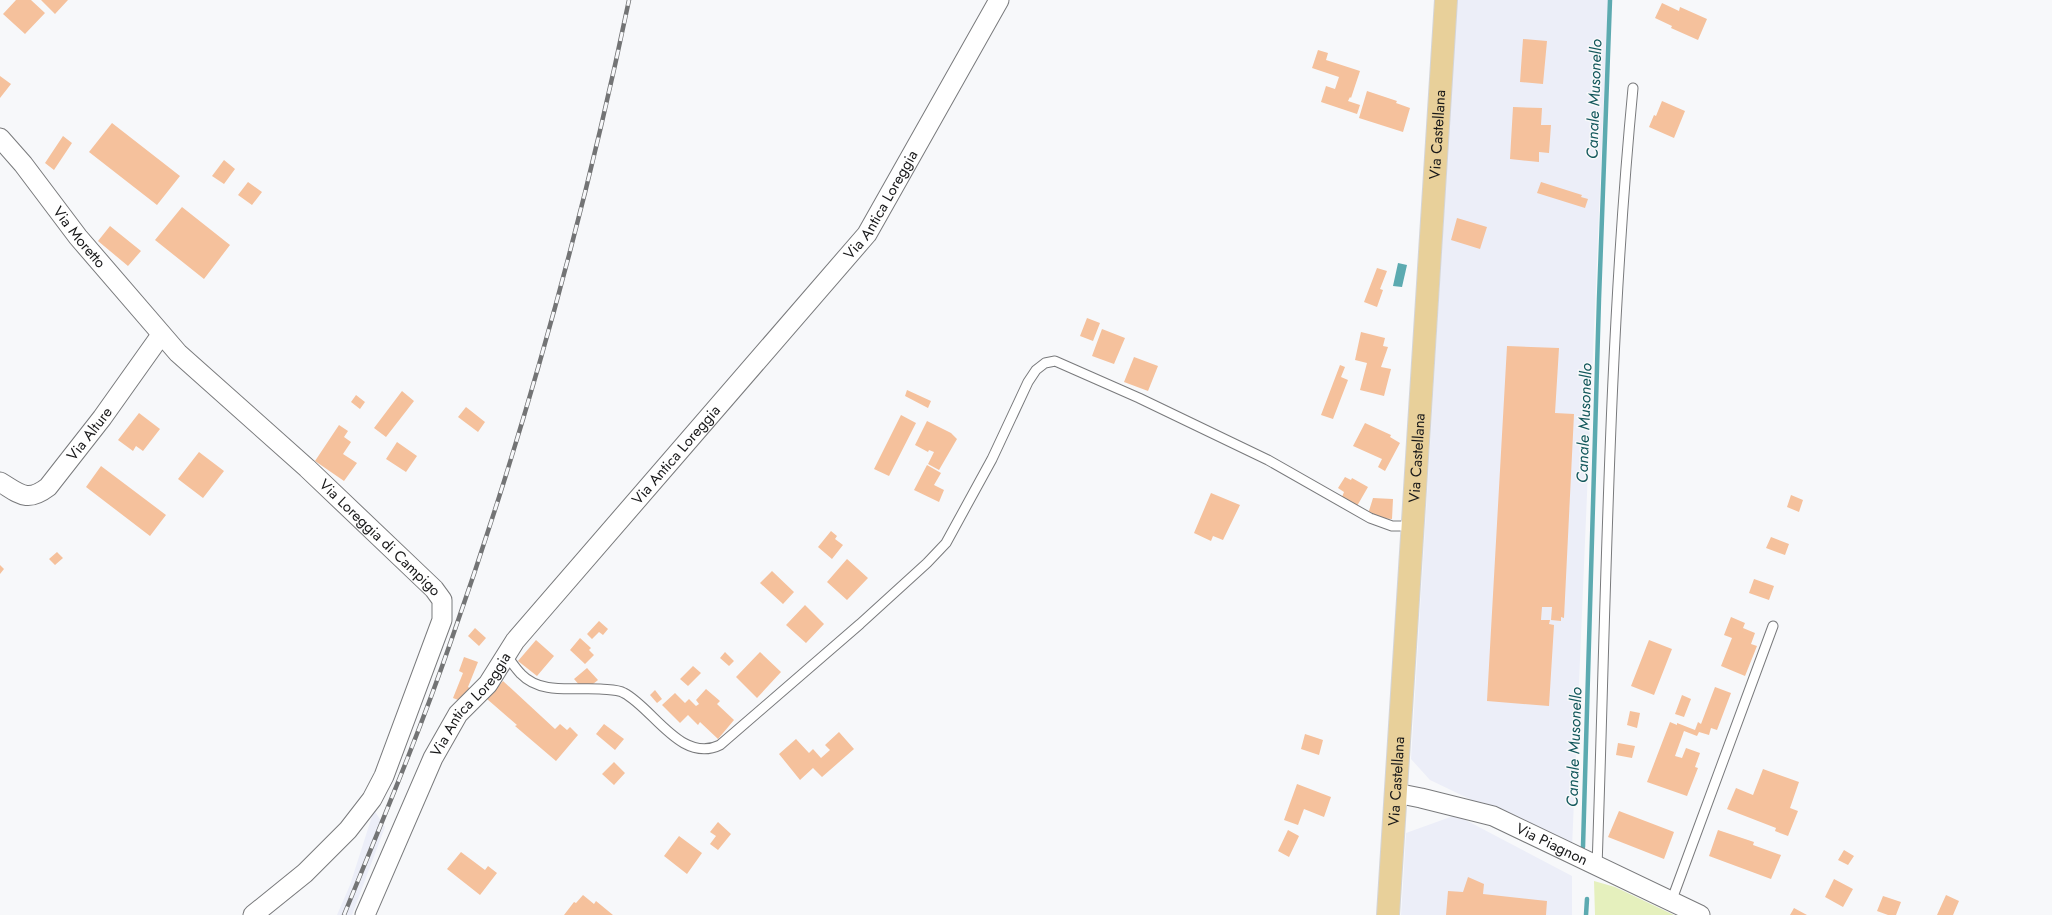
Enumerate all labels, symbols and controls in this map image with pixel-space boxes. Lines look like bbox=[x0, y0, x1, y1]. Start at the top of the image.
water label: Canale Musonello bbox=[1580, 38, 1608, 159]
street label: Via Castellana bbox=[1424, 89, 1451, 180]
street label: Via Antica Loreggia bbox=[839, 146, 923, 265]
street label: Via Moretto bbox=[47, 202, 111, 273]
water label: Canale Musonello bbox=[1570, 362, 1598, 483]
street label: Via Antica Loreggia bbox=[627, 400, 725, 510]
street label: Via Alture bbox=[61, 402, 118, 466]
street label: Via Castellana bbox=[1403, 412, 1431, 503]
street label: Via Loreggia di Campigo bbox=[314, 474, 447, 600]
street label: Via Antica Loreggia bbox=[425, 648, 516, 761]
water label: Canale Musonello bbox=[1560, 686, 1588, 807]
street label: Via Castellana bbox=[1383, 736, 1410, 827]
street label: Via Piagnon bbox=[1512, 818, 1592, 871]

